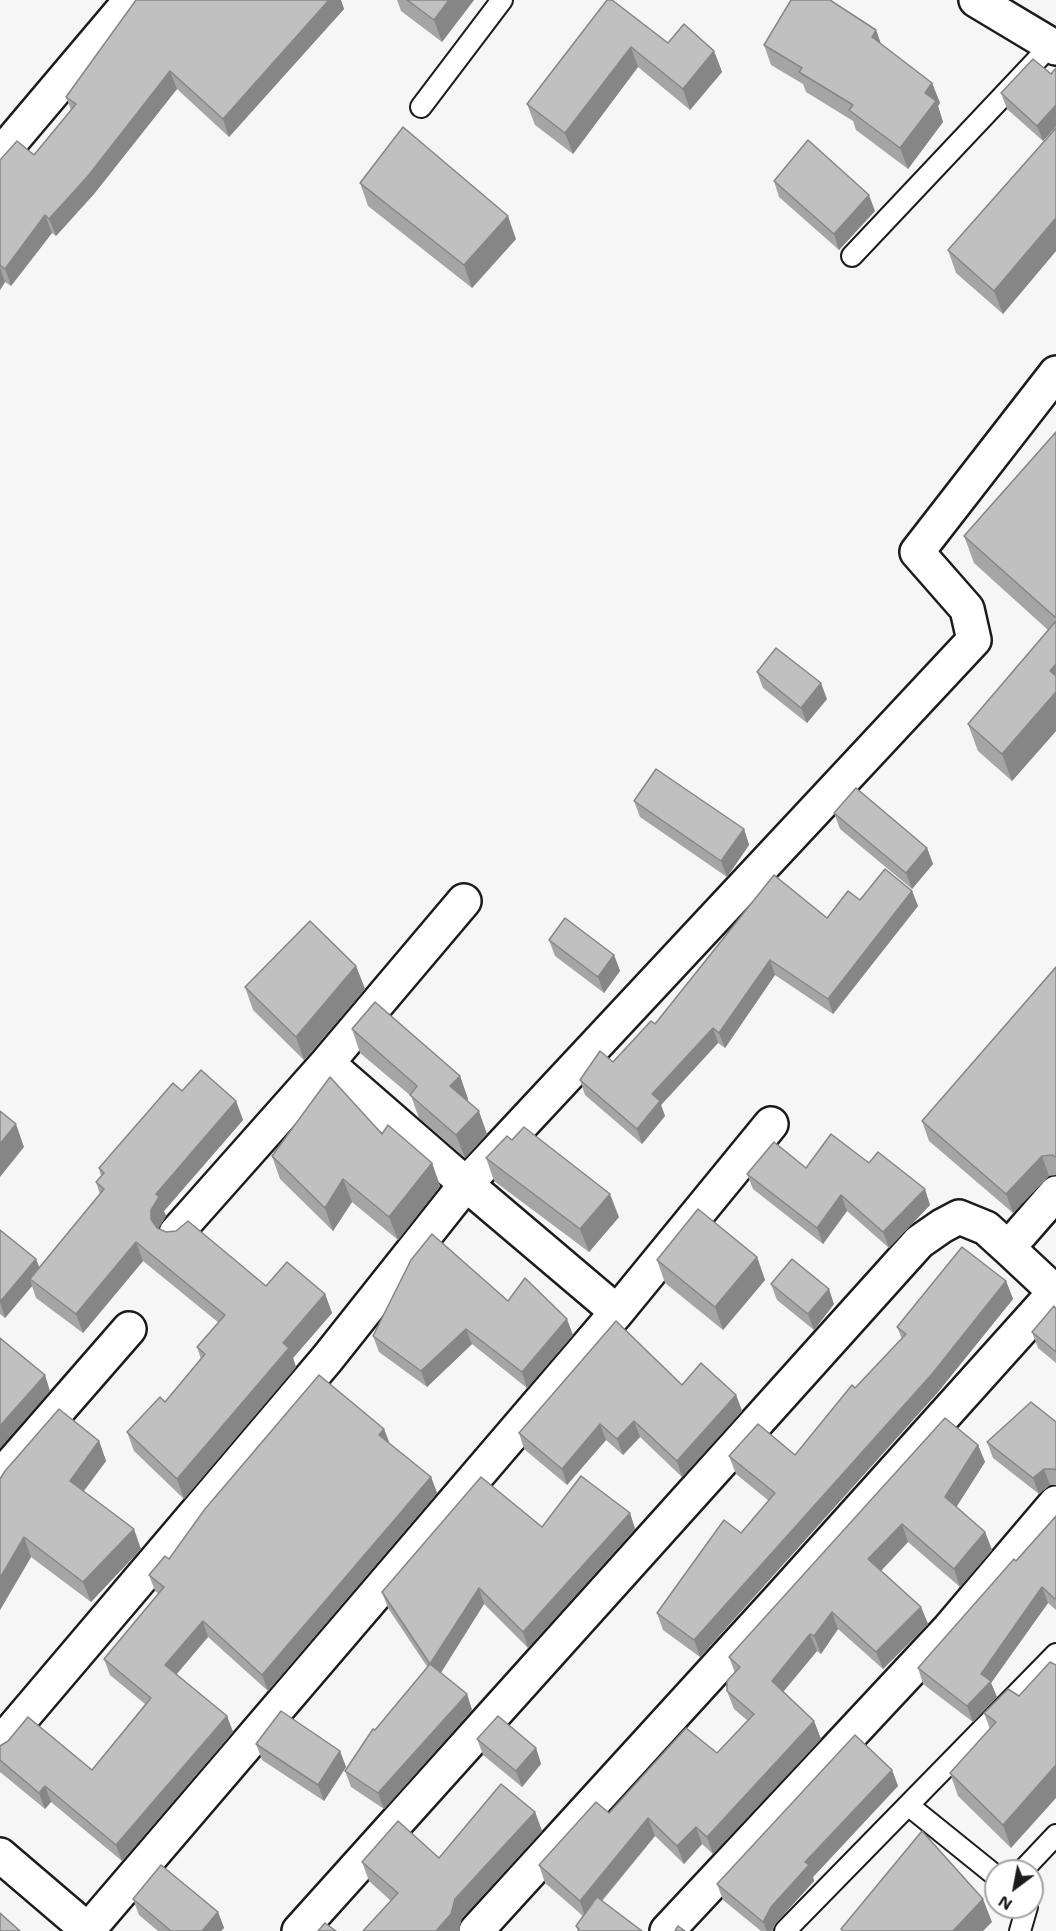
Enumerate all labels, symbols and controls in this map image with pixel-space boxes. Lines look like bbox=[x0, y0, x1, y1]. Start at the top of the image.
north arrow bbox=[984, 1859, 1044, 1919]
text: N bbox=[994, 1891, 1016, 1915]

